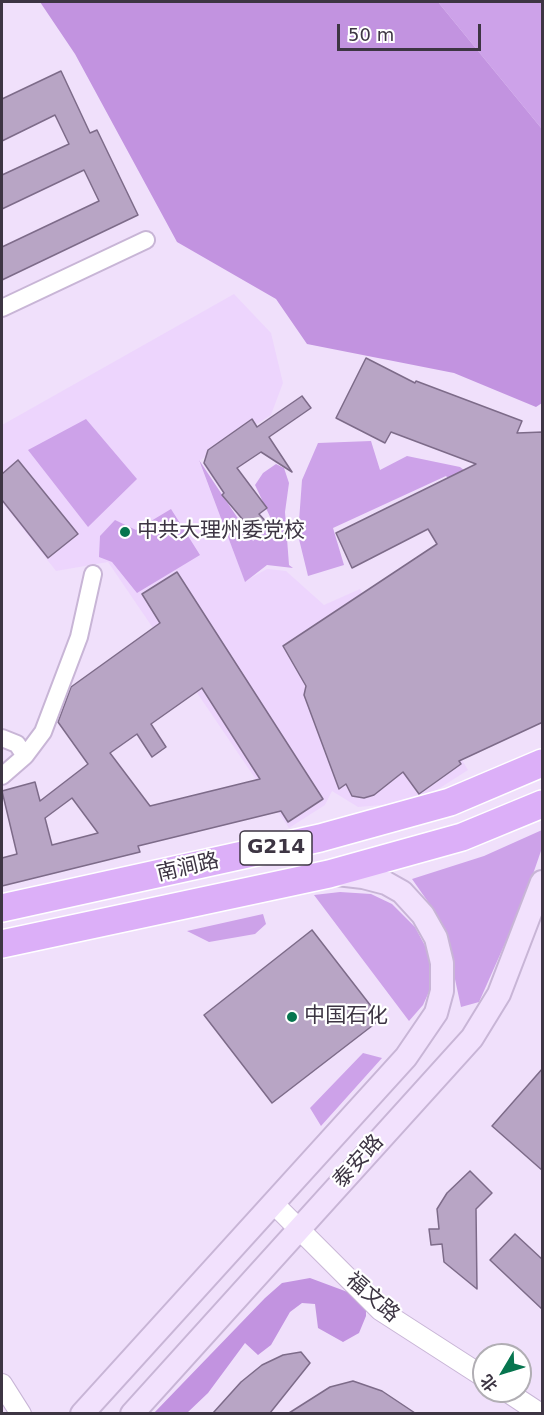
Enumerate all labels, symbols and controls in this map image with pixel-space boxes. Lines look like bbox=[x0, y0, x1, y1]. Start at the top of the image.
scale bar bbox=[340, 12, 484, 50]
text: 50 m bbox=[348, 24, 394, 45]
place label: 中共大理州委党校 bbox=[137, 519, 305, 545]
marker: 中共大理州委党校 bbox=[118, 525, 132, 539]
road number: G214 bbox=[240, 831, 312, 865]
street label: 南涧路 bbox=[154, 849, 222, 887]
place label: 中国石化 bbox=[304, 1004, 388, 1030]
marker: 中国石化 bbox=[285, 1010, 299, 1024]
street label: 泰安路 bbox=[329, 1130, 389, 1194]
street label: 福文路 bbox=[340, 1268, 404, 1328]
north arrow bbox=[472, 1343, 532, 1403]
text: 北 bbox=[477, 1371, 501, 1395]

